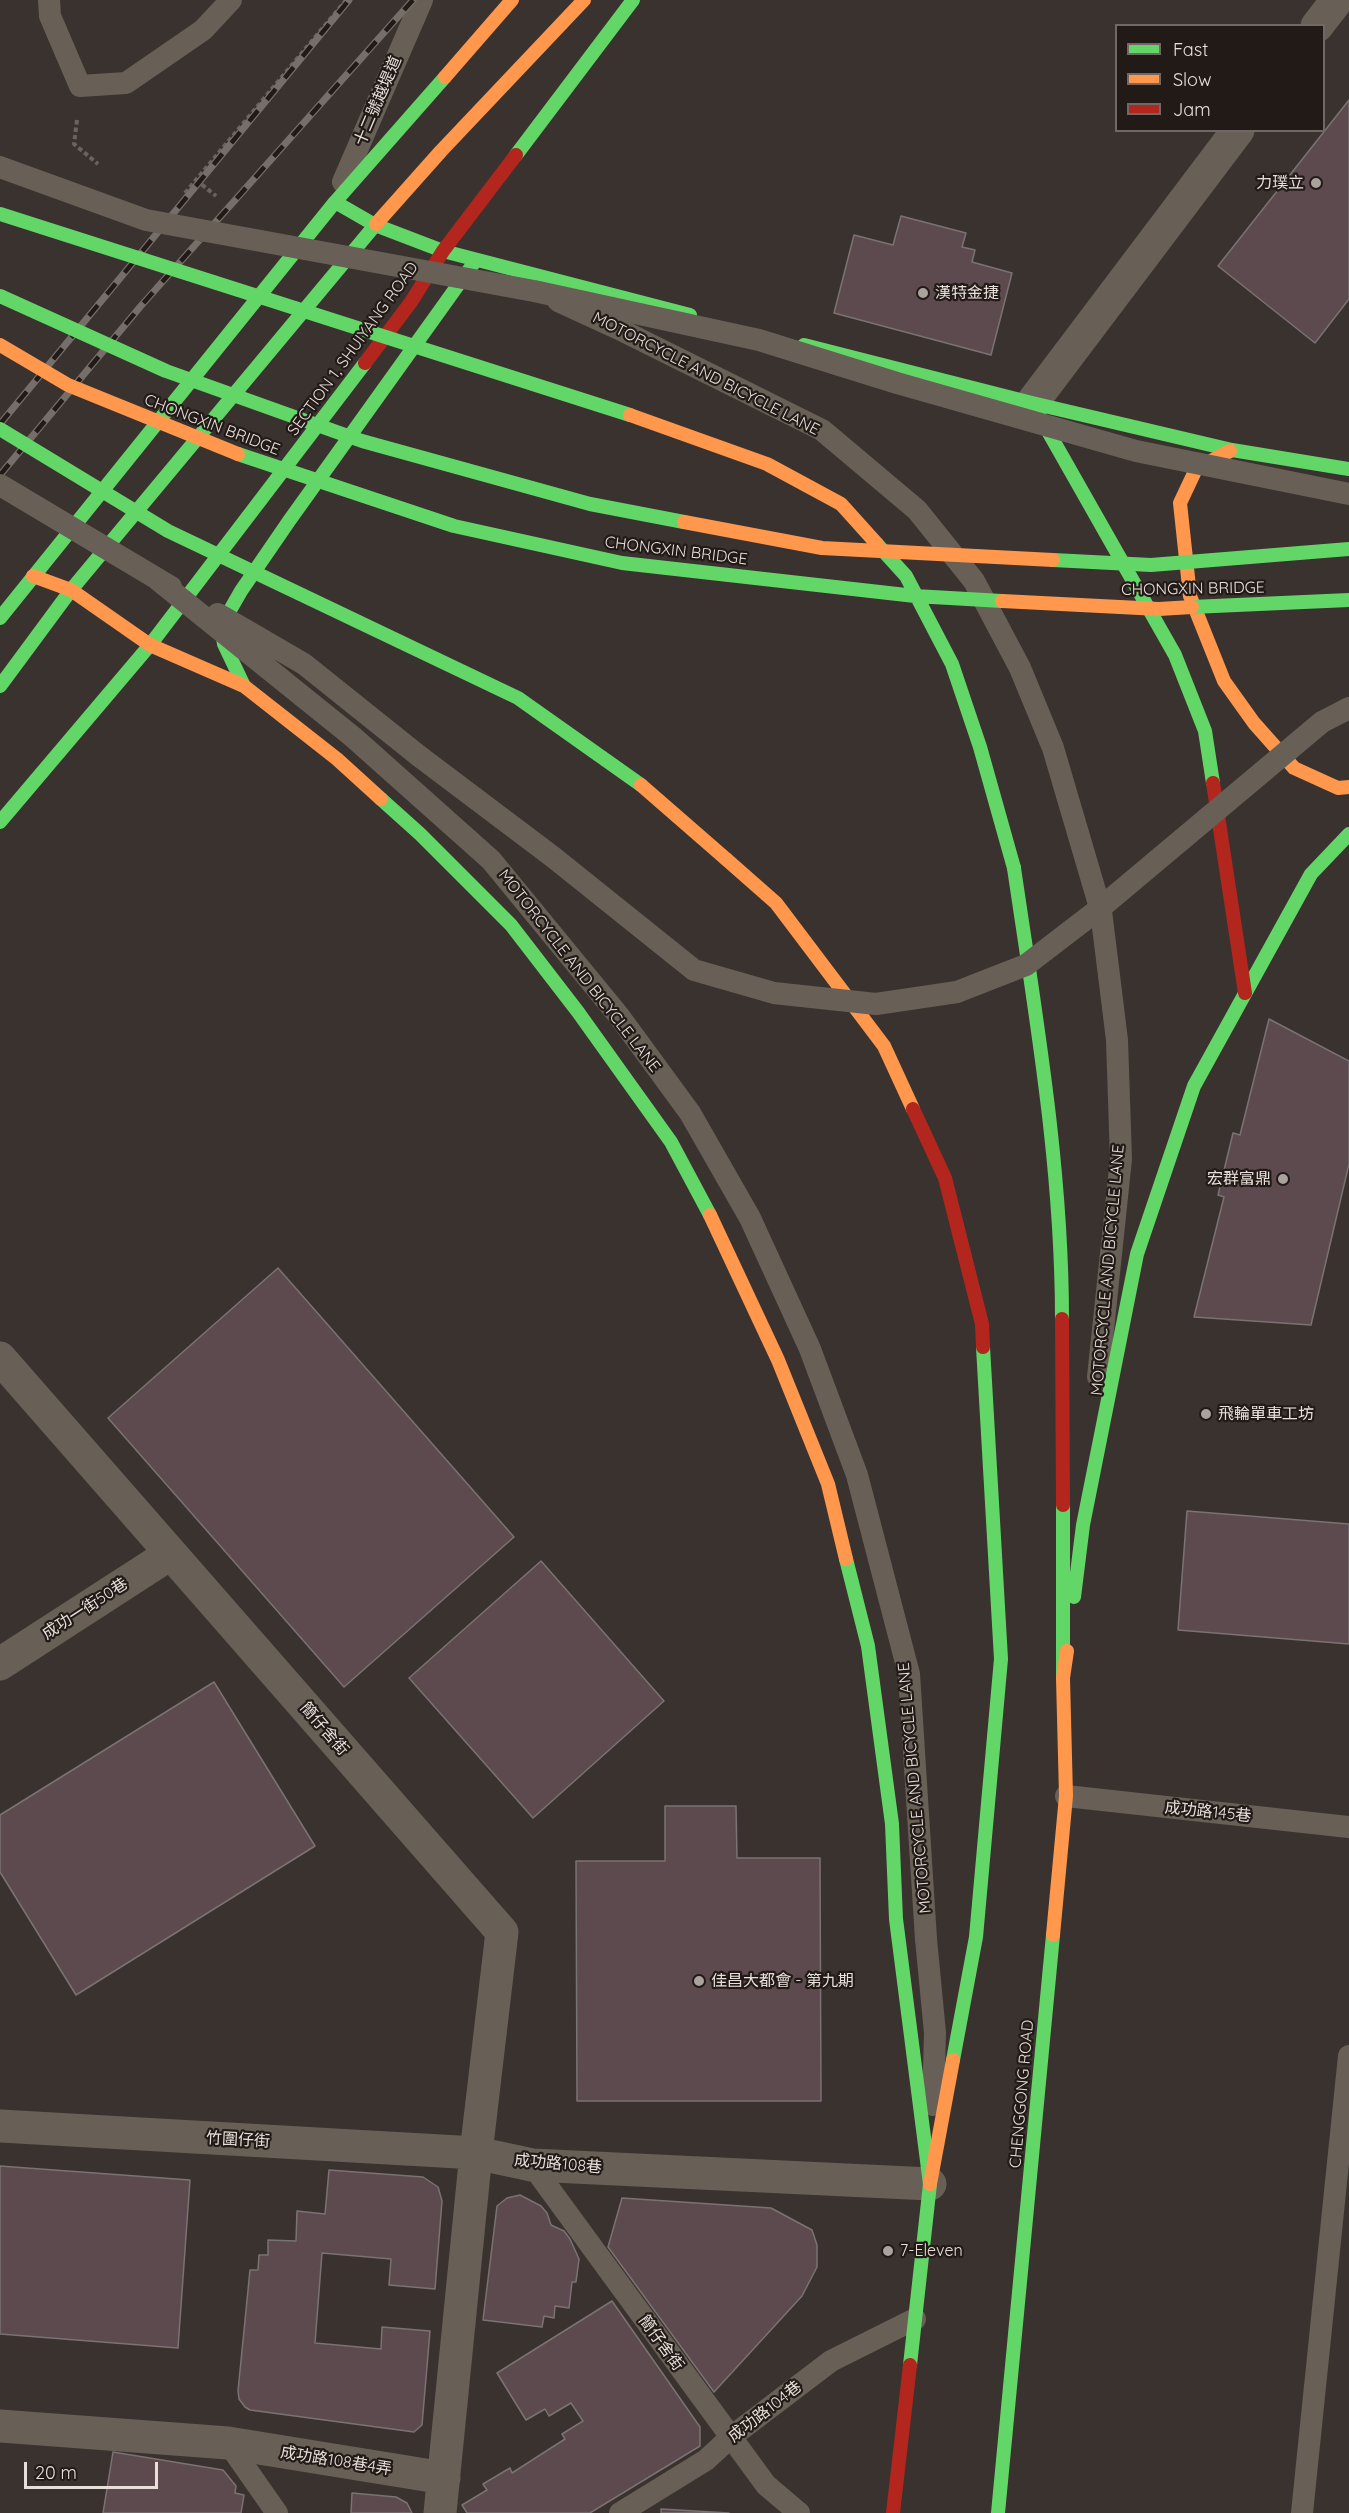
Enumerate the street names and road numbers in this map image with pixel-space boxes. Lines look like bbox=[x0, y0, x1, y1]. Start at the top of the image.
street label: 十二號越堤道 bbox=[350, 53, 406, 149]
street label: SECTION 1, SHUIYANG ROAD bbox=[283, 258, 423, 440]
street label: MOTORCYCLE AND BICYCLE LANE bbox=[589, 308, 823, 440]
street label: CHONGXIN BRIDGE bbox=[142, 390, 282, 460]
street label: CHONGXIN BRIDGE bbox=[604, 533, 748, 569]
street label: CHONGXIN BRIDGE bbox=[1121, 578, 1265, 600]
street label: MOTORCYCLE AND BICYCLE LANE bbox=[494, 866, 664, 1076]
street label: MOTORCYCLE AND BICYCLE LANE bbox=[1087, 1144, 1129, 1396]
street label: 成功一街50巷 bbox=[39, 1574, 131, 1644]
street label: MOTORCYCLE AND BICYCLE LANE bbox=[894, 1662, 936, 1914]
street label: 簡仔舍街 bbox=[296, 1699, 352, 1759]
street label: 成功路145巷 bbox=[1164, 1798, 1252, 1826]
street label: CHENGGONG ROAD bbox=[1006, 2019, 1038, 2169]
street label: 竹圍仔街 bbox=[206, 2129, 270, 2151]
street label: 成功路108巷 bbox=[513, 2151, 603, 2177]
street label: 簡仔舍街 bbox=[634, 2311, 688, 2375]
street label: 成功路104巷 bbox=[724, 2377, 806, 2447]
street label: 成功路108巷4弄 bbox=[279, 2443, 393, 2479]

